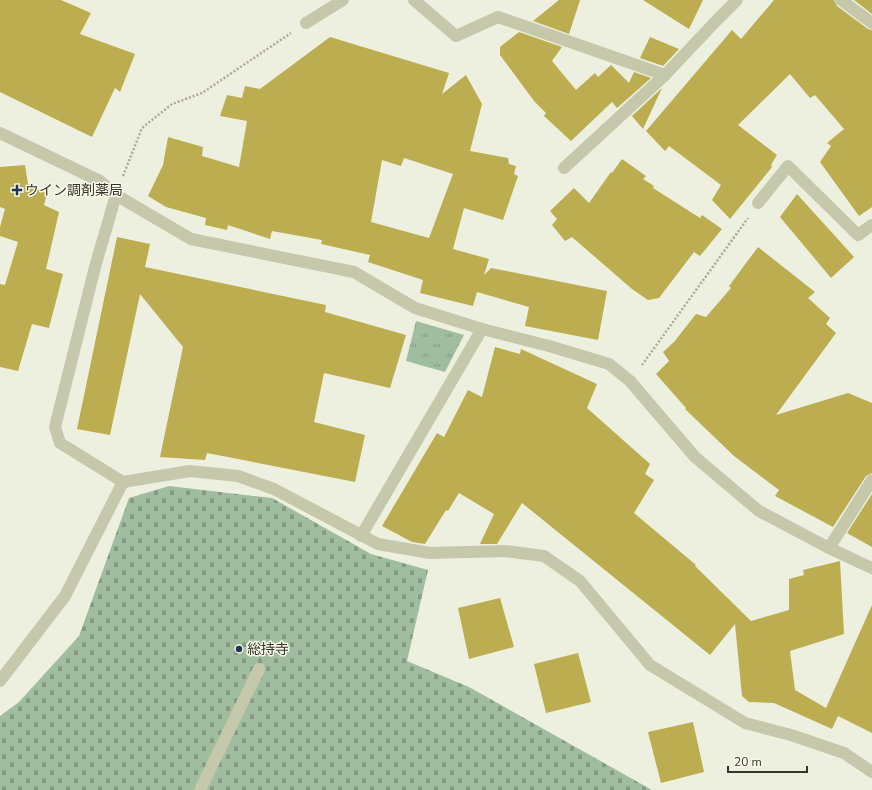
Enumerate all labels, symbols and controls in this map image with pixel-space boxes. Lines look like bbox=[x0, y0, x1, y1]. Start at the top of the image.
place label: ウイン調剤薬局 bbox=[25, 181, 123, 200]
marker: ウイン調剤薬局 bbox=[12, 185, 22, 195]
place label: 総持寺 bbox=[247, 640, 289, 659]
marker: 総持寺 bbox=[234, 644, 244, 654]
scale bar bbox=[728, 748, 807, 774]
text: 20 m bbox=[734, 754, 762, 770]

